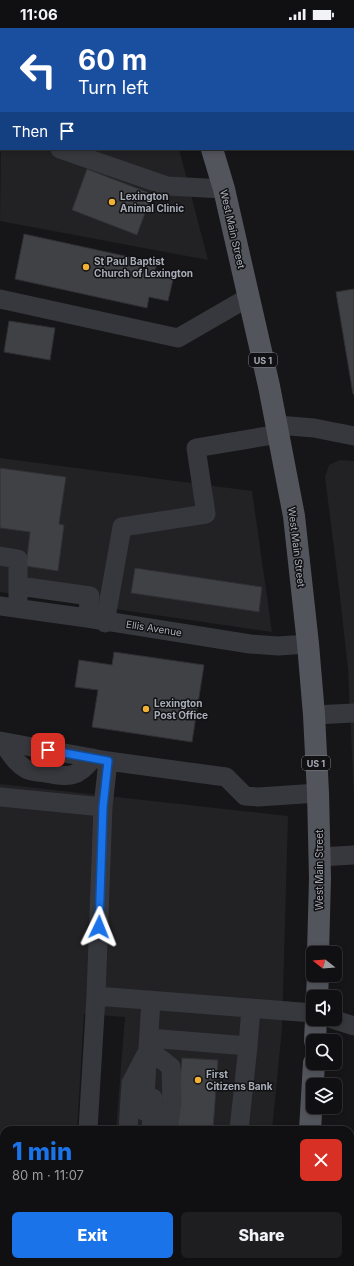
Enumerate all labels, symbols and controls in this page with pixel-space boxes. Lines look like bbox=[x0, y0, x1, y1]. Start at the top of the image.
text: 11:06 bbox=[20, 5, 58, 24]
text: 60 m bbox=[78, 43, 147, 77]
icon: left bbox=[12, 44, 64, 96]
text: Turn left bbox=[78, 77, 148, 98]
icon: arrive bbox=[56, 120, 78, 142]
text: Then bbox=[12, 122, 48, 141]
street label: West Main Street bbox=[218, 188, 248, 270]
place label: Lexington Animal Clinic bbox=[120, 190, 184, 214]
marker: Lexington Animal Clinic bbox=[107, 197, 117, 207]
place label: St Paul Baptist Church of Lexington bbox=[94, 255, 193, 280]
marker: St Paul Baptist Church of Lexington bbox=[81, 262, 91, 272]
road number: US 1 bbox=[249, 353, 277, 367]
street label: West Main Street bbox=[286, 506, 308, 588]
street label: Ellis Avenue bbox=[125, 618, 183, 638]
place label: Lexington Post Office bbox=[154, 697, 208, 721]
marker: Lexington Post Office bbox=[141, 704, 151, 714]
pin bbox=[31, 733, 65, 767]
icon: arrive bbox=[37, 739, 59, 761]
road number: US 1 bbox=[302, 756, 330, 770]
street label: West Main Street bbox=[313, 829, 325, 910]
position arrow bbox=[78, 906, 120, 948]
north arrow bbox=[306, 946, 342, 982]
map controls bbox=[306, 946, 342, 1114]
button: sound bbox=[306, 990, 342, 1026]
button: search bbox=[306, 1034, 342, 1070]
place label: First Citizens Bank bbox=[206, 1068, 273, 1092]
marker: First Citizens Bank bbox=[193, 1075, 203, 1085]
button: layers bbox=[306, 1078, 342, 1114]
text: 1 min bbox=[12, 1137, 72, 1166]
button: close bbox=[300, 1139, 342, 1181]
text: 80 m · 11:07 bbox=[12, 1167, 84, 1183]
button: Exit bbox=[12, 1212, 173, 1258]
button: Share bbox=[181, 1212, 342, 1258]

